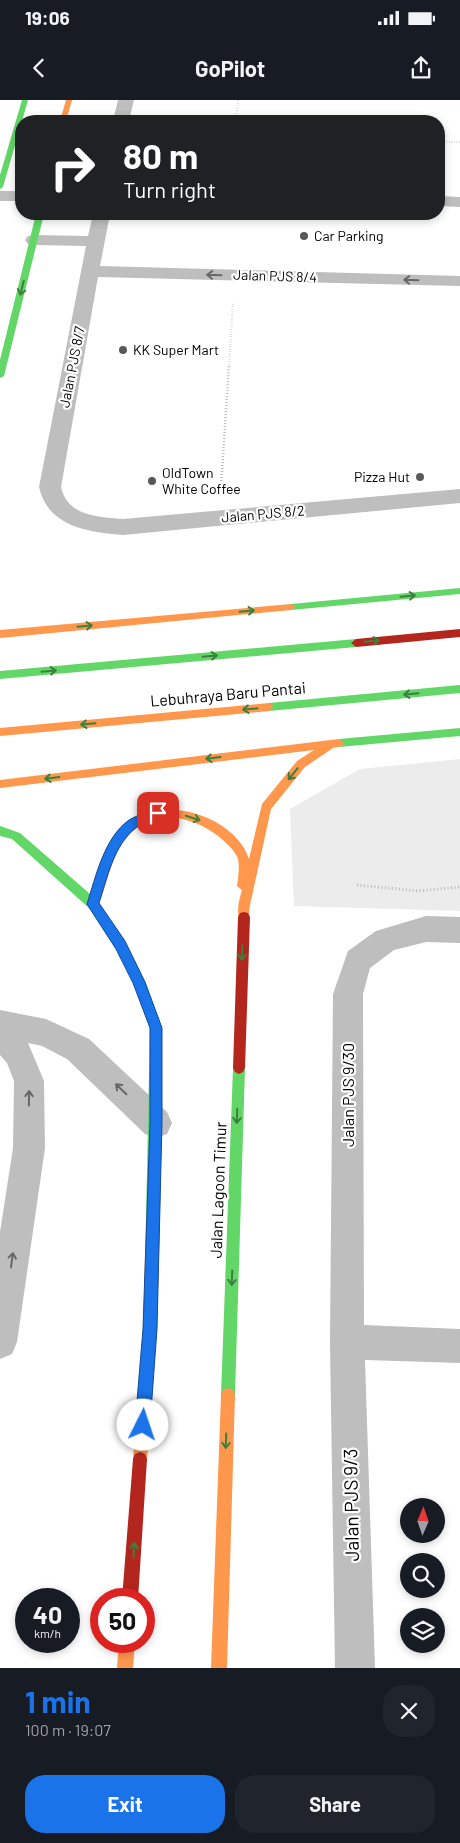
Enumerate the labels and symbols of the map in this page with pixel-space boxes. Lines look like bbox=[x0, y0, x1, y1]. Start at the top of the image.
place label: Car Parking bbox=[314, 227, 384, 244]
marker: Car Parking bbox=[298, 230, 310, 242]
street label: Jalan PJS 8/4 bbox=[233, 266, 317, 285]
one-way arrow bbox=[206, 270, 222, 279]
one-way arrow bbox=[404, 275, 420, 285]
one-way arrow bbox=[17, 279, 26, 295]
street label: Jalan PJS 8/7 bbox=[55, 324, 88, 409]
place label: KK Super Mart bbox=[133, 341, 219, 358]
marker: KK Super Mart bbox=[117, 344, 129, 356]
place label: OldTown White Coffee bbox=[162, 464, 241, 497]
place label: Pizza Hut bbox=[354, 468, 410, 485]
marker: Pizza Hut bbox=[414, 471, 426, 483]
marker: OldTown White Coffee bbox=[146, 475, 158, 487]
street label: Jalan PJS 8/2 bbox=[221, 501, 305, 526]
one-way arrow bbox=[400, 591, 416, 601]
one-way arrow bbox=[238, 606, 254, 616]
one-way arrow bbox=[77, 622, 93, 631]
one-way arrow bbox=[364, 637, 380, 646]
one-way arrow bbox=[202, 651, 218, 661]
one-way arrow bbox=[40, 666, 56, 675]
street label: Lebuhraya Baru Pantai bbox=[149, 677, 307, 710]
one-way arrow bbox=[404, 689, 420, 698]
one-way arrow bbox=[242, 704, 258, 714]
one-way arrow bbox=[80, 719, 96, 729]
one-way arrow bbox=[205, 753, 221, 763]
one-way arrow bbox=[287, 767, 298, 780]
one-way arrow bbox=[44, 773, 60, 783]
pin bbox=[137, 792, 179, 834]
one-way arrow bbox=[185, 814, 200, 823]
one-way arrow bbox=[238, 945, 247, 961]
street label: Jalan PJS 9/30 bbox=[338, 1043, 357, 1147]
one-way arrow bbox=[115, 1082, 127, 1095]
one-way arrow bbox=[24, 1091, 34, 1107]
one-way arrow bbox=[232, 1108, 242, 1124]
street label: Jalan Lagoon Timur bbox=[206, 1121, 229, 1259]
one-way arrow bbox=[8, 1252, 18, 1268]
one-way arrow bbox=[227, 1270, 236, 1286]
position arrow bbox=[116, 1398, 168, 1450]
one-way arrow bbox=[222, 1432, 231, 1448]
street label: Jalan PJS 9/3 bbox=[338, 1448, 363, 1562]
north arrow bbox=[400, 1498, 445, 1542]
one-way arrow bbox=[129, 1542, 138, 1558]
speed limit sign: 50 bbox=[90, 1588, 155, 1653]

